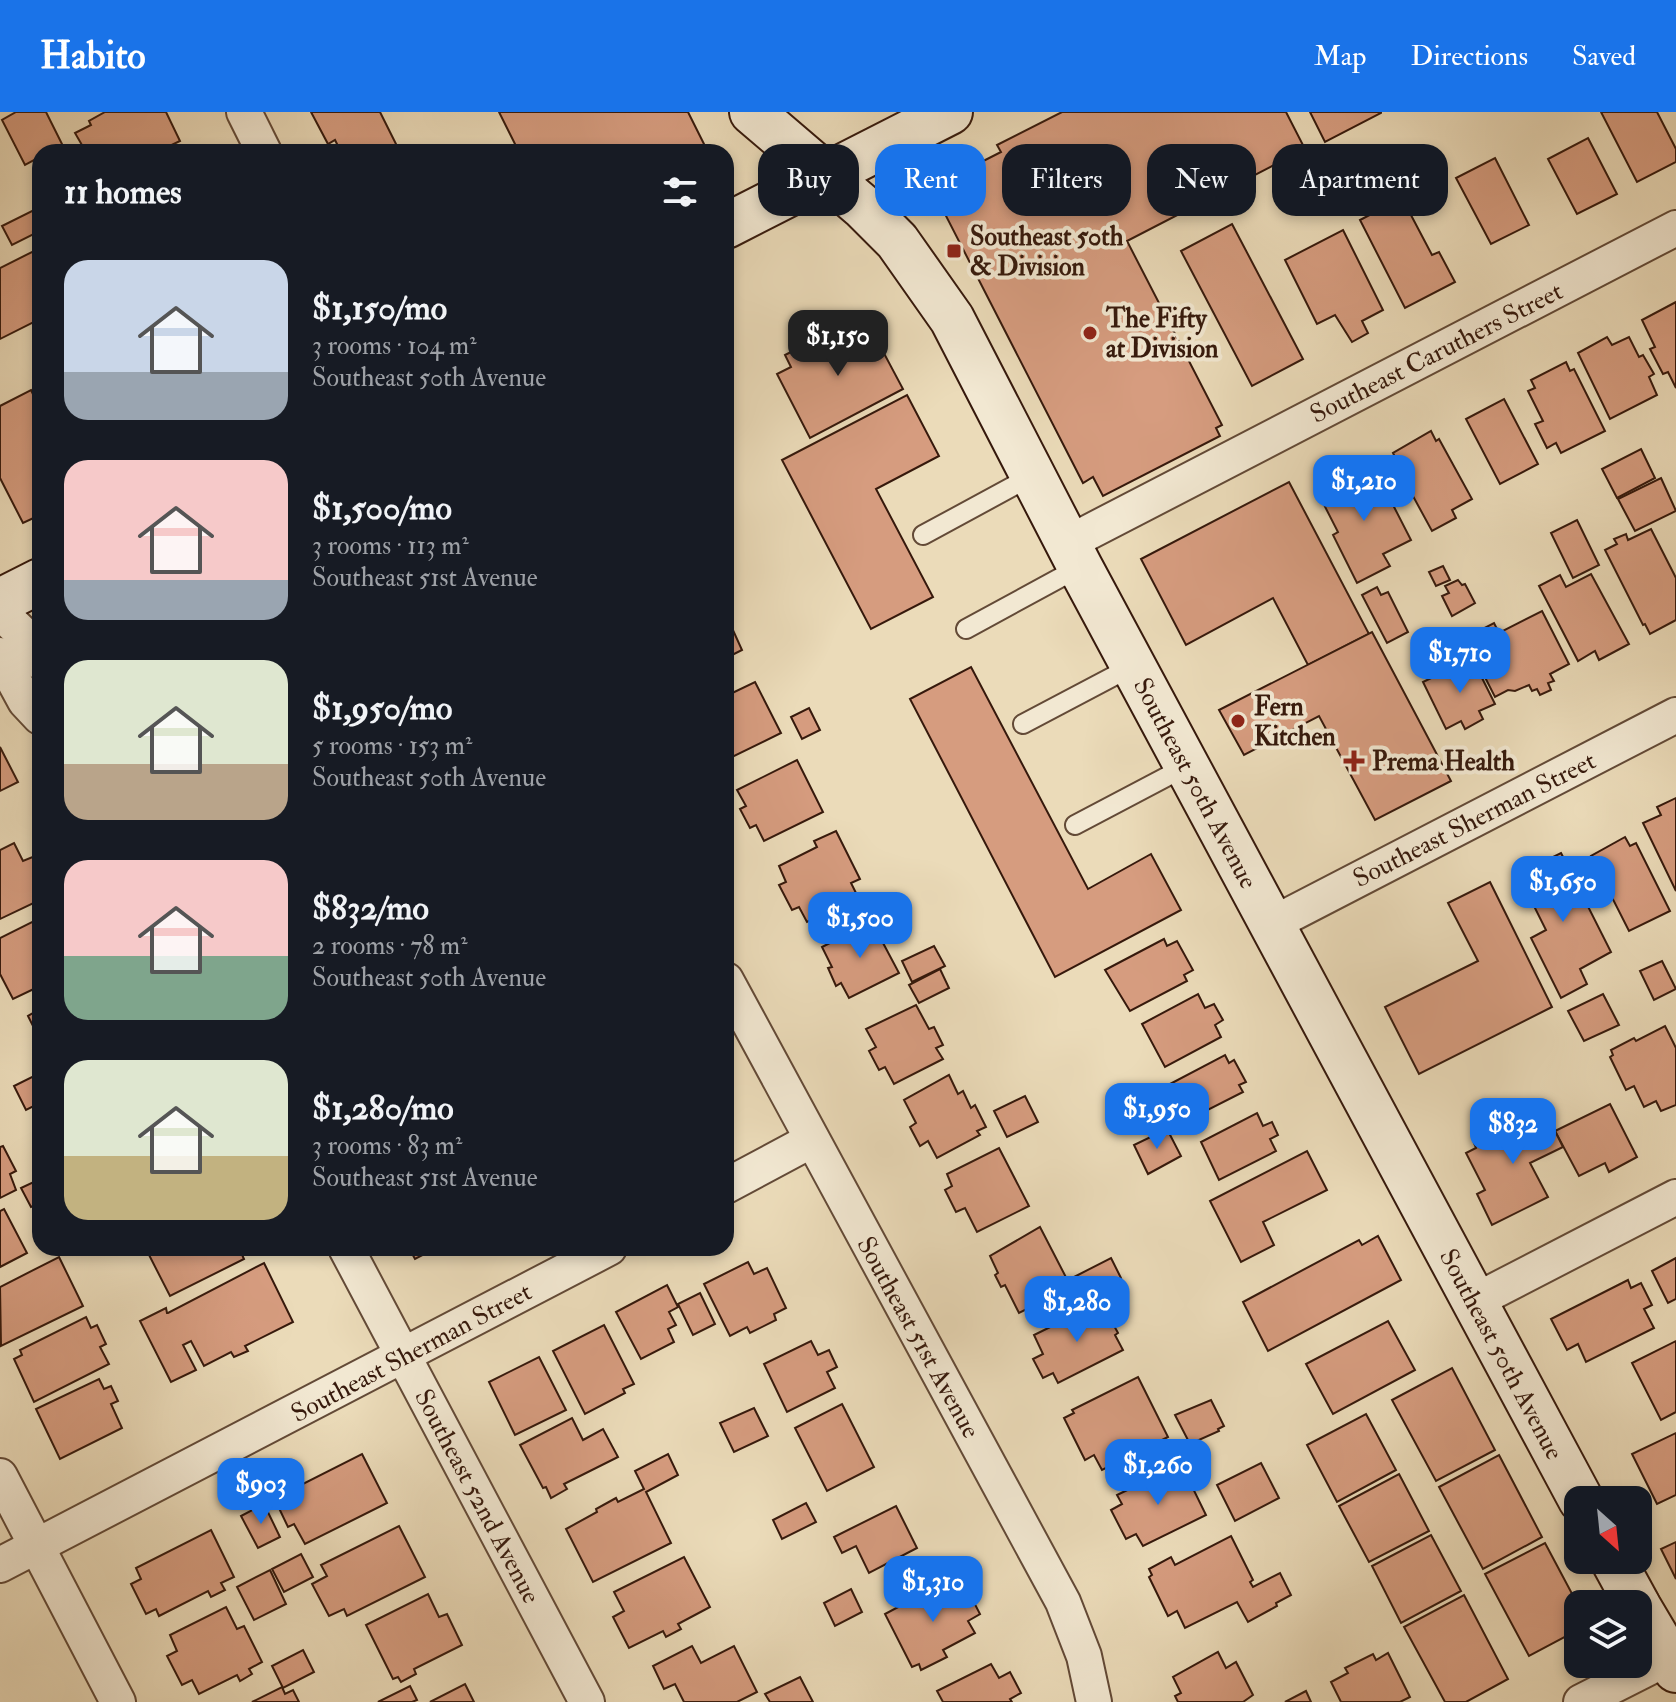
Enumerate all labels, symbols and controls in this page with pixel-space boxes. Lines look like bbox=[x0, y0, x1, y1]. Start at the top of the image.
text: Habito bbox=[40, 32, 146, 80]
text: Map bbox=[1314, 39, 1367, 74]
text: Directions bbox=[1411, 39, 1528, 74]
text: Saved bbox=[1572, 39, 1636, 74]
chip: Buy bbox=[758, 144, 859, 216]
chip: Rent bbox=[875, 144, 986, 216]
chip: Filters bbox=[1002, 144, 1131, 216]
chip: New bbox=[1147, 144, 1256, 216]
chip: Apartment bbox=[1272, 144, 1448, 216]
icon: filters bbox=[658, 170, 702, 214]
text: 11 homes bbox=[64, 171, 182, 214]
place label: Southeast 50th & Division bbox=[970, 221, 1124, 283]
marker: Southeast 50th & Division bbox=[945, 242, 963, 260]
street label: Southeast Caruthers Street bbox=[1305, 275, 1568, 431]
text: $1,150/mo bbox=[312, 287, 447, 330]
icon: home bbox=[128, 292, 224, 388]
place label: The Fifty at Division bbox=[1105, 303, 1219, 365]
pin: $1,150 bbox=[773, 310, 903, 378]
text: $1,150 bbox=[806, 320, 870, 352]
marker: The Fifty at Division bbox=[1081, 324, 1099, 342]
text: 3 rooms · 104 m² bbox=[312, 330, 477, 362]
text: Southeast 50th Avenue bbox=[312, 362, 546, 394]
pin: $1,210 bbox=[1299, 455, 1429, 523]
text: $1,210 bbox=[1331, 465, 1397, 497]
text: $1,500/mo bbox=[312, 487, 452, 530]
icon: home bbox=[128, 492, 224, 588]
text: 3 rooms · 113 m² bbox=[312, 530, 469, 562]
text: Southeast 51st Avenue bbox=[312, 562, 538, 594]
pin: $1,710 bbox=[1395, 627, 1525, 695]
text: $1,710 bbox=[1428, 637, 1492, 669]
street label: Southeast 50th Avenue bbox=[1126, 673, 1264, 894]
text: $1,950/mo bbox=[312, 687, 452, 730]
place label: Fern Kitchen bbox=[1254, 691, 1336, 753]
icon: home bbox=[128, 692, 224, 788]
marker: Fern Kitchen bbox=[1229, 712, 1247, 730]
text: 5 rooms · 153 m² bbox=[312, 730, 472, 762]
street label: Southeast Sherman Street bbox=[1348, 745, 1601, 895]
place label: Prema Health bbox=[1372, 746, 1515, 778]
marker: Prema Health bbox=[1343, 750, 1365, 772]
text: Southeast 50th Avenue bbox=[312, 762, 546, 794]
pin: $1,650 bbox=[1498, 856, 1628, 924]
text: $1,650 bbox=[1529, 866, 1597, 898]
text: $832/mo bbox=[312, 887, 429, 930]
icon: home bbox=[128, 892, 224, 988]
pin: $1,500 bbox=[795, 892, 925, 960]
text: $1,500 bbox=[826, 902, 894, 934]
text: 2 rooms · 78 m² bbox=[312, 930, 468, 962]
text: Southeast 50th Avenue bbox=[312, 962, 546, 994]
pin: $1,950 bbox=[1092, 1083, 1222, 1151]
text: $1,280/mo bbox=[312, 1087, 454, 1130]
icon: home bbox=[128, 1092, 224, 1188]
text: $1,950 bbox=[1123, 1093, 1191, 1125]
pin: $832 bbox=[1466, 1098, 1560, 1166]
text: $832 bbox=[1488, 1108, 1538, 1140]
text: 3 rooms · 83 m² bbox=[312, 1130, 462, 1162]
text: Southeast 51st Avenue bbox=[312, 1162, 538, 1194]
street label: Southeast 51st Avenue bbox=[849, 1231, 987, 1444]
street label: Southeast 50th Avenue bbox=[1432, 1244, 1570, 1465]
street label: Southeast Sherman Street bbox=[286, 1276, 537, 1430]
pin: $1,280 bbox=[1012, 1276, 1142, 1344]
text: $1,280 bbox=[1043, 1286, 1111, 1318]
street label: Southeast 52nd Avenue bbox=[407, 1384, 547, 1609]
pin: $1,260 bbox=[1093, 1439, 1223, 1507]
text: $1,260 bbox=[1123, 1449, 1193, 1481]
pin: $903 bbox=[214, 1458, 308, 1526]
text: $903 bbox=[235, 1468, 287, 1500]
north arrow bbox=[1564, 1486, 1652, 1574]
map controls bbox=[1564, 1486, 1652, 1678]
pin: $1,310 bbox=[868, 1556, 998, 1624]
text: $1,310 bbox=[902, 1566, 964, 1598]
button: layers bbox=[1564, 1590, 1652, 1678]

